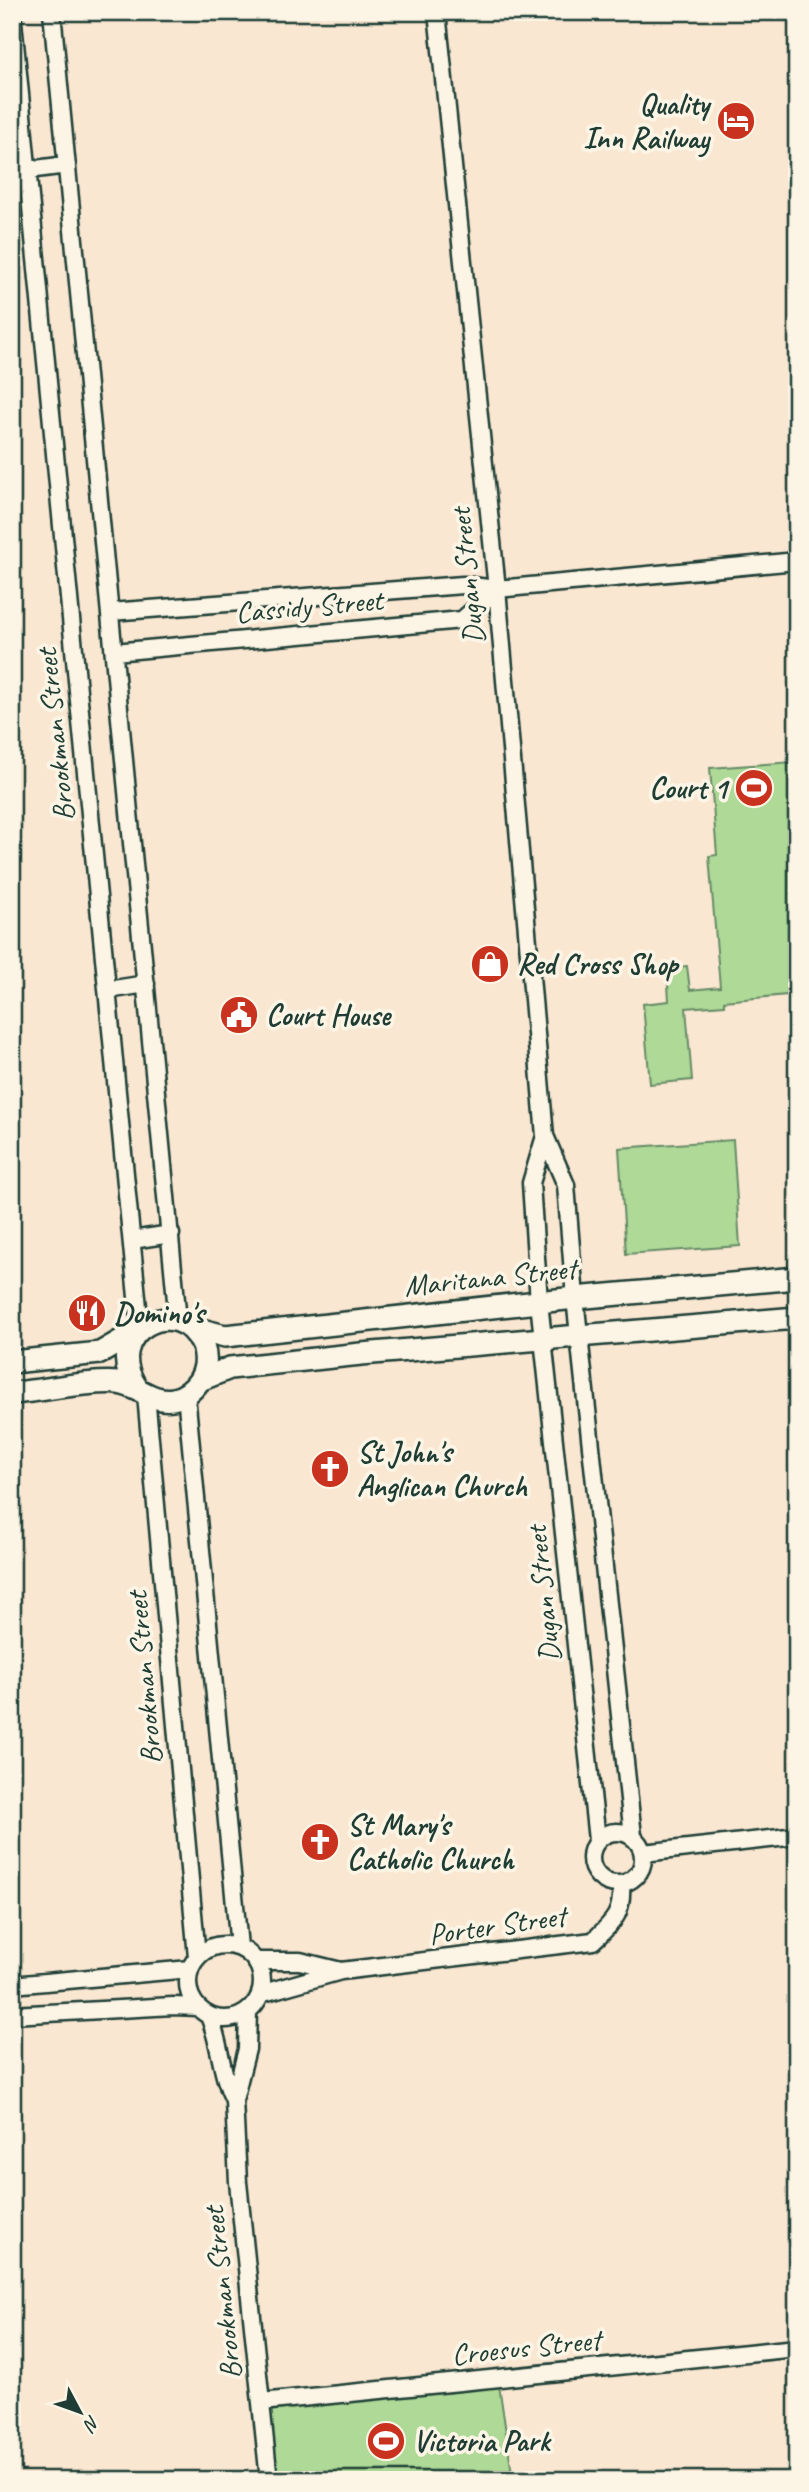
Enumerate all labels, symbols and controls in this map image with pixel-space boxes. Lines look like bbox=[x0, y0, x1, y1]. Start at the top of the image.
place label: Quality Inn Railway bbox=[583, 85, 712, 158]
hotel icon: Quality Inn Railway bbox=[715, 100, 757, 142]
street label: Dugan Street bbox=[441, 503, 493, 646]
street label: Cassidy Street bbox=[234, 580, 387, 631]
street label: Brookman Street bbox=[27, 644, 83, 823]
sports icon: Court 1 bbox=[733, 767, 775, 809]
place label: Court 1 bbox=[649, 769, 730, 807]
shop icon: Red Cross Shop bbox=[469, 943, 511, 985]
place label: Red Cross Shop bbox=[517, 945, 680, 983]
public building icon: Court House bbox=[218, 994, 260, 1036]
place label: Court House bbox=[266, 996, 392, 1034]
street label: Maritana Street bbox=[402, 1249, 582, 1305]
restaurant icon: Domino's bbox=[66, 1292, 108, 1334]
place label: Domino's bbox=[114, 1294, 208, 1332]
place label: St John's Anglican Church bbox=[357, 1433, 528, 1505]
church icon: St John's Anglican Church bbox=[309, 1448, 351, 1490]
street label: Dugan Street bbox=[517, 1521, 569, 1664]
street label: Brookman Street bbox=[117, 1587, 170, 1766]
place label: St Mary's Catholic Church bbox=[347, 1806, 515, 1878]
church icon: St Mary's Catholic Church bbox=[299, 1821, 341, 1863]
street label: Porter Street bbox=[426, 1896, 572, 1953]
street label: Brookman Street bbox=[194, 2202, 250, 2381]
street label: Croesus Street bbox=[450, 2320, 606, 2374]
north arrow bbox=[46, 2376, 116, 2446]
text: N bbox=[77, 2410, 105, 2437]
sports icon: Victoria Park bbox=[365, 2420, 407, 2462]
place label: Victoria Park bbox=[413, 2422, 552, 2460]

